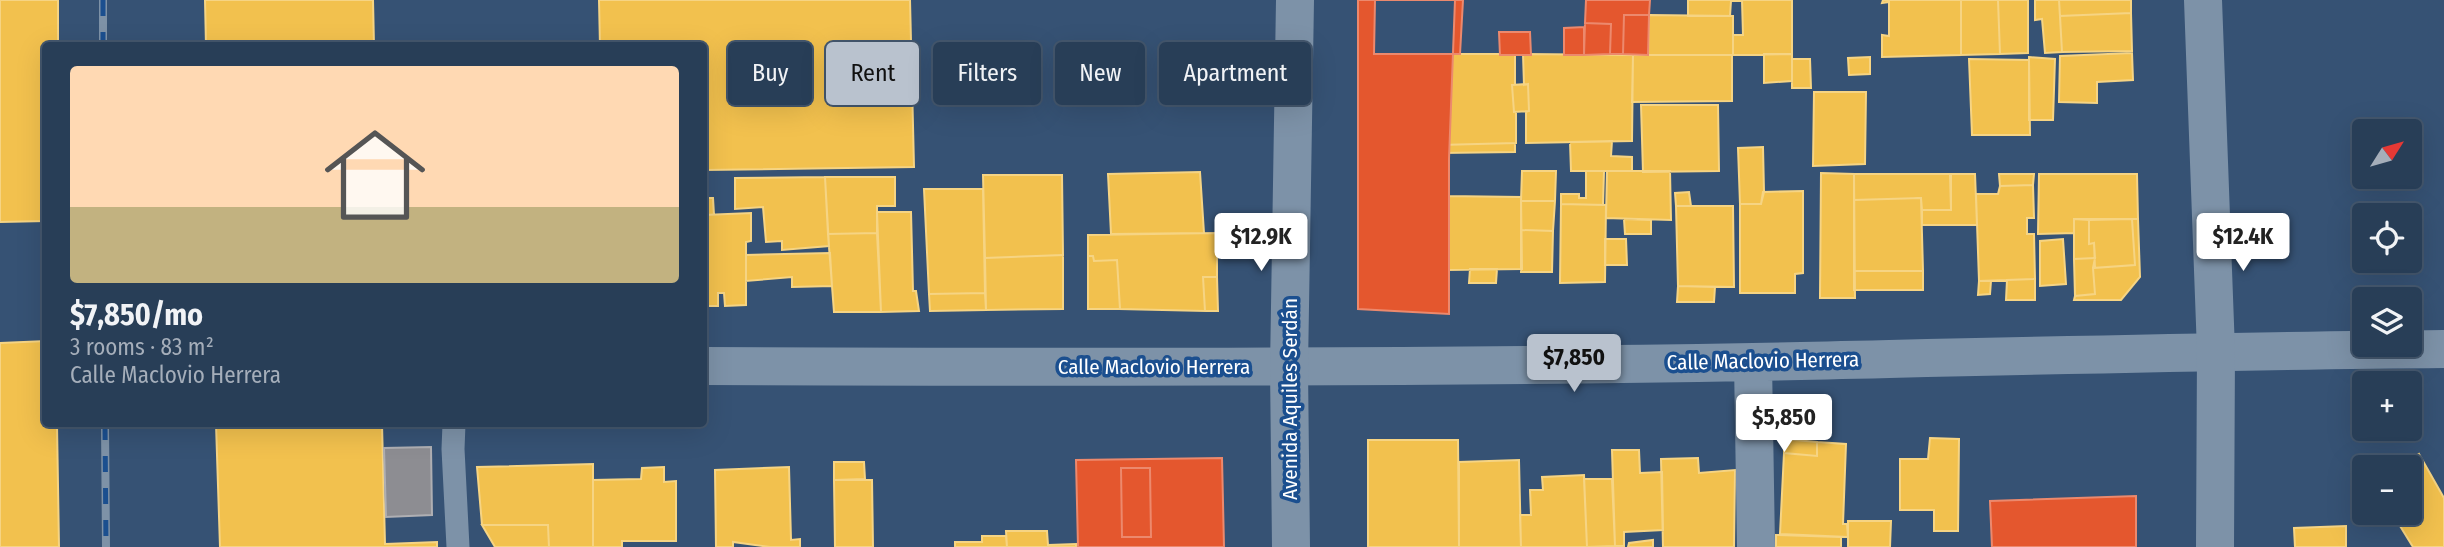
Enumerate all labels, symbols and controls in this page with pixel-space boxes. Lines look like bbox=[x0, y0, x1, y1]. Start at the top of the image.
chip: Buy bbox=[728, 42, 812, 105]
chip: Rent bbox=[826, 42, 919, 105]
chip: Filters bbox=[933, 42, 1041, 105]
chip: New bbox=[1055, 42, 1145, 105]
chip: Apartment bbox=[1159, 42, 1311, 105]
icon: home bbox=[312, 112, 438, 238]
north arrow bbox=[2352, 119, 2422, 189]
map controls bbox=[2352, 119, 2422, 525]
button: locate bbox=[2352, 203, 2422, 273]
pin: $12.9K bbox=[1204, 214, 1318, 273]
pin: $12.4K bbox=[2186, 214, 2300, 273]
text: $12.9K bbox=[1230, 222, 1292, 250]
text: $12.4K bbox=[2213, 222, 2273, 250]
button: layers bbox=[2352, 287, 2422, 357]
text: $7,850/mo bbox=[70, 297, 203, 333]
street label: Avenida Aquiles Serdán bbox=[1277, 298, 1303, 500]
text: 3 rooms · 83 m² bbox=[70, 333, 214, 361]
pin: $7,850 bbox=[1517, 334, 1631, 394]
text: $7,850 bbox=[1543, 343, 1605, 371]
street label: Calle Maclovio Herrera bbox=[1666, 346, 1860, 376]
street label: Calle Maclovio Herrera bbox=[1058, 354, 1250, 380]
text: Calle Maclovio Herrera bbox=[70, 361, 281, 389]
button: + bbox=[2352, 371, 2422, 441]
pin: $5,850 bbox=[1727, 394, 1841, 454]
text: $5,850 bbox=[1752, 403, 1816, 431]
button: − bbox=[2352, 455, 2422, 525]

